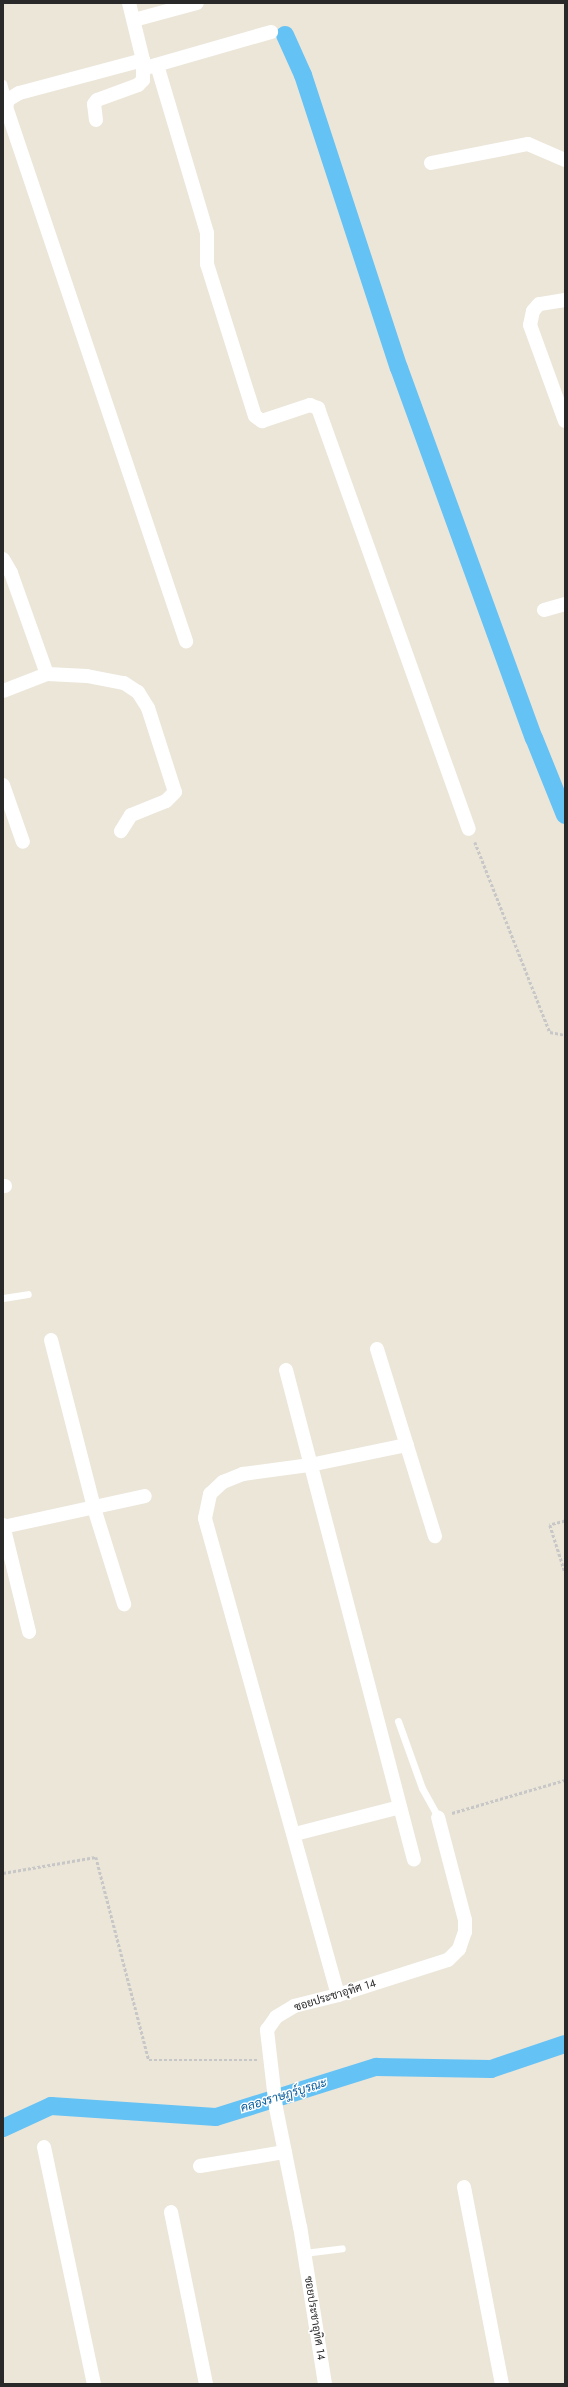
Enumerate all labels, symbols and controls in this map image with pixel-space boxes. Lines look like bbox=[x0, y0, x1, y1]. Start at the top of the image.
street label: ซอยประชาอุทิศ 14 bbox=[292, 1976, 378, 2014]
water label: คลองราษฎร์บูรณะ bbox=[239, 2076, 329, 2116]
street label: ซอยประชาอุทิศ 14 bbox=[302, 2275, 328, 2361]

